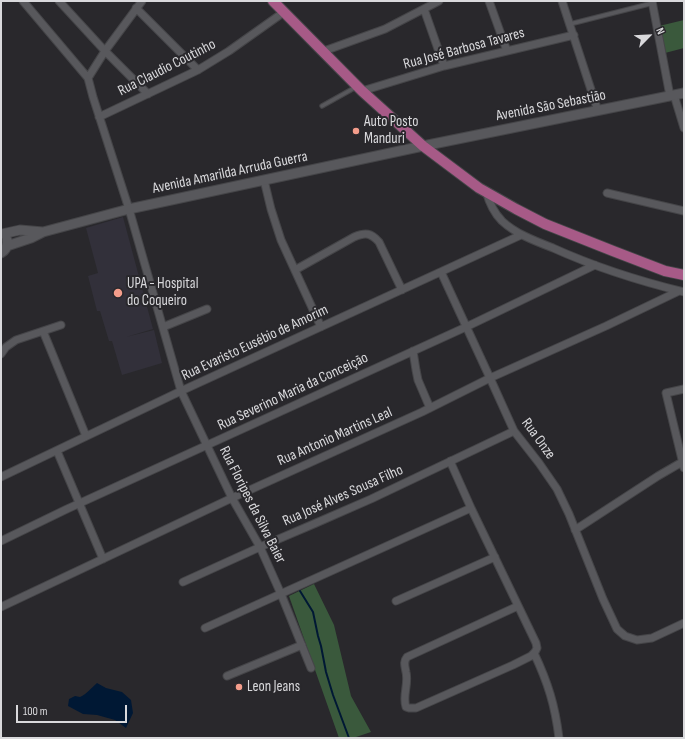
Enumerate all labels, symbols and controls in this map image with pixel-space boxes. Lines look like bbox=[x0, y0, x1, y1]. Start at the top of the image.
north arrow bbox=[629, 16, 669, 56]
street label: Rua José Barbosa Tavares bbox=[401, 24, 527, 74]
text: N bbox=[653, 26, 668, 36]
street label: Rua Claudio Coutinho bbox=[115, 36, 219, 100]
street label: Avenida São Sebastião bbox=[495, 87, 607, 125]
place label: Auto Posto Manduri bbox=[364, 113, 418, 148]
marker: Auto Posto Manduri bbox=[351, 126, 361, 136]
street label: Avenida Amarilda Arruda Guerra bbox=[151, 148, 309, 198]
place label: UPA - Hospital do Coqueiro bbox=[127, 275, 198, 310]
marker: UPA - Hospital do Coqueiro bbox=[112, 287, 124, 299]
street label: Rua Evaristo Eusébio de Amorim bbox=[179, 301, 331, 385]
street label: Rua Severino Maria da Conceição bbox=[215, 349, 371, 435]
street label: Rua Antonio Martins Leal bbox=[275, 404, 395, 470]
street label: Rua Onze bbox=[517, 415, 559, 463]
street label: Rua Floripes da Silva Baier bbox=[215, 443, 289, 567]
street label: Rua José Alves Sousa Filho bbox=[280, 461, 406, 531]
place label: Leon Jeans bbox=[247, 678, 300, 696]
marker: Leon Jeans bbox=[234, 682, 244, 692]
scale bar bbox=[18, 697, 129, 723]
text: 100 m bbox=[23, 704, 48, 719]

